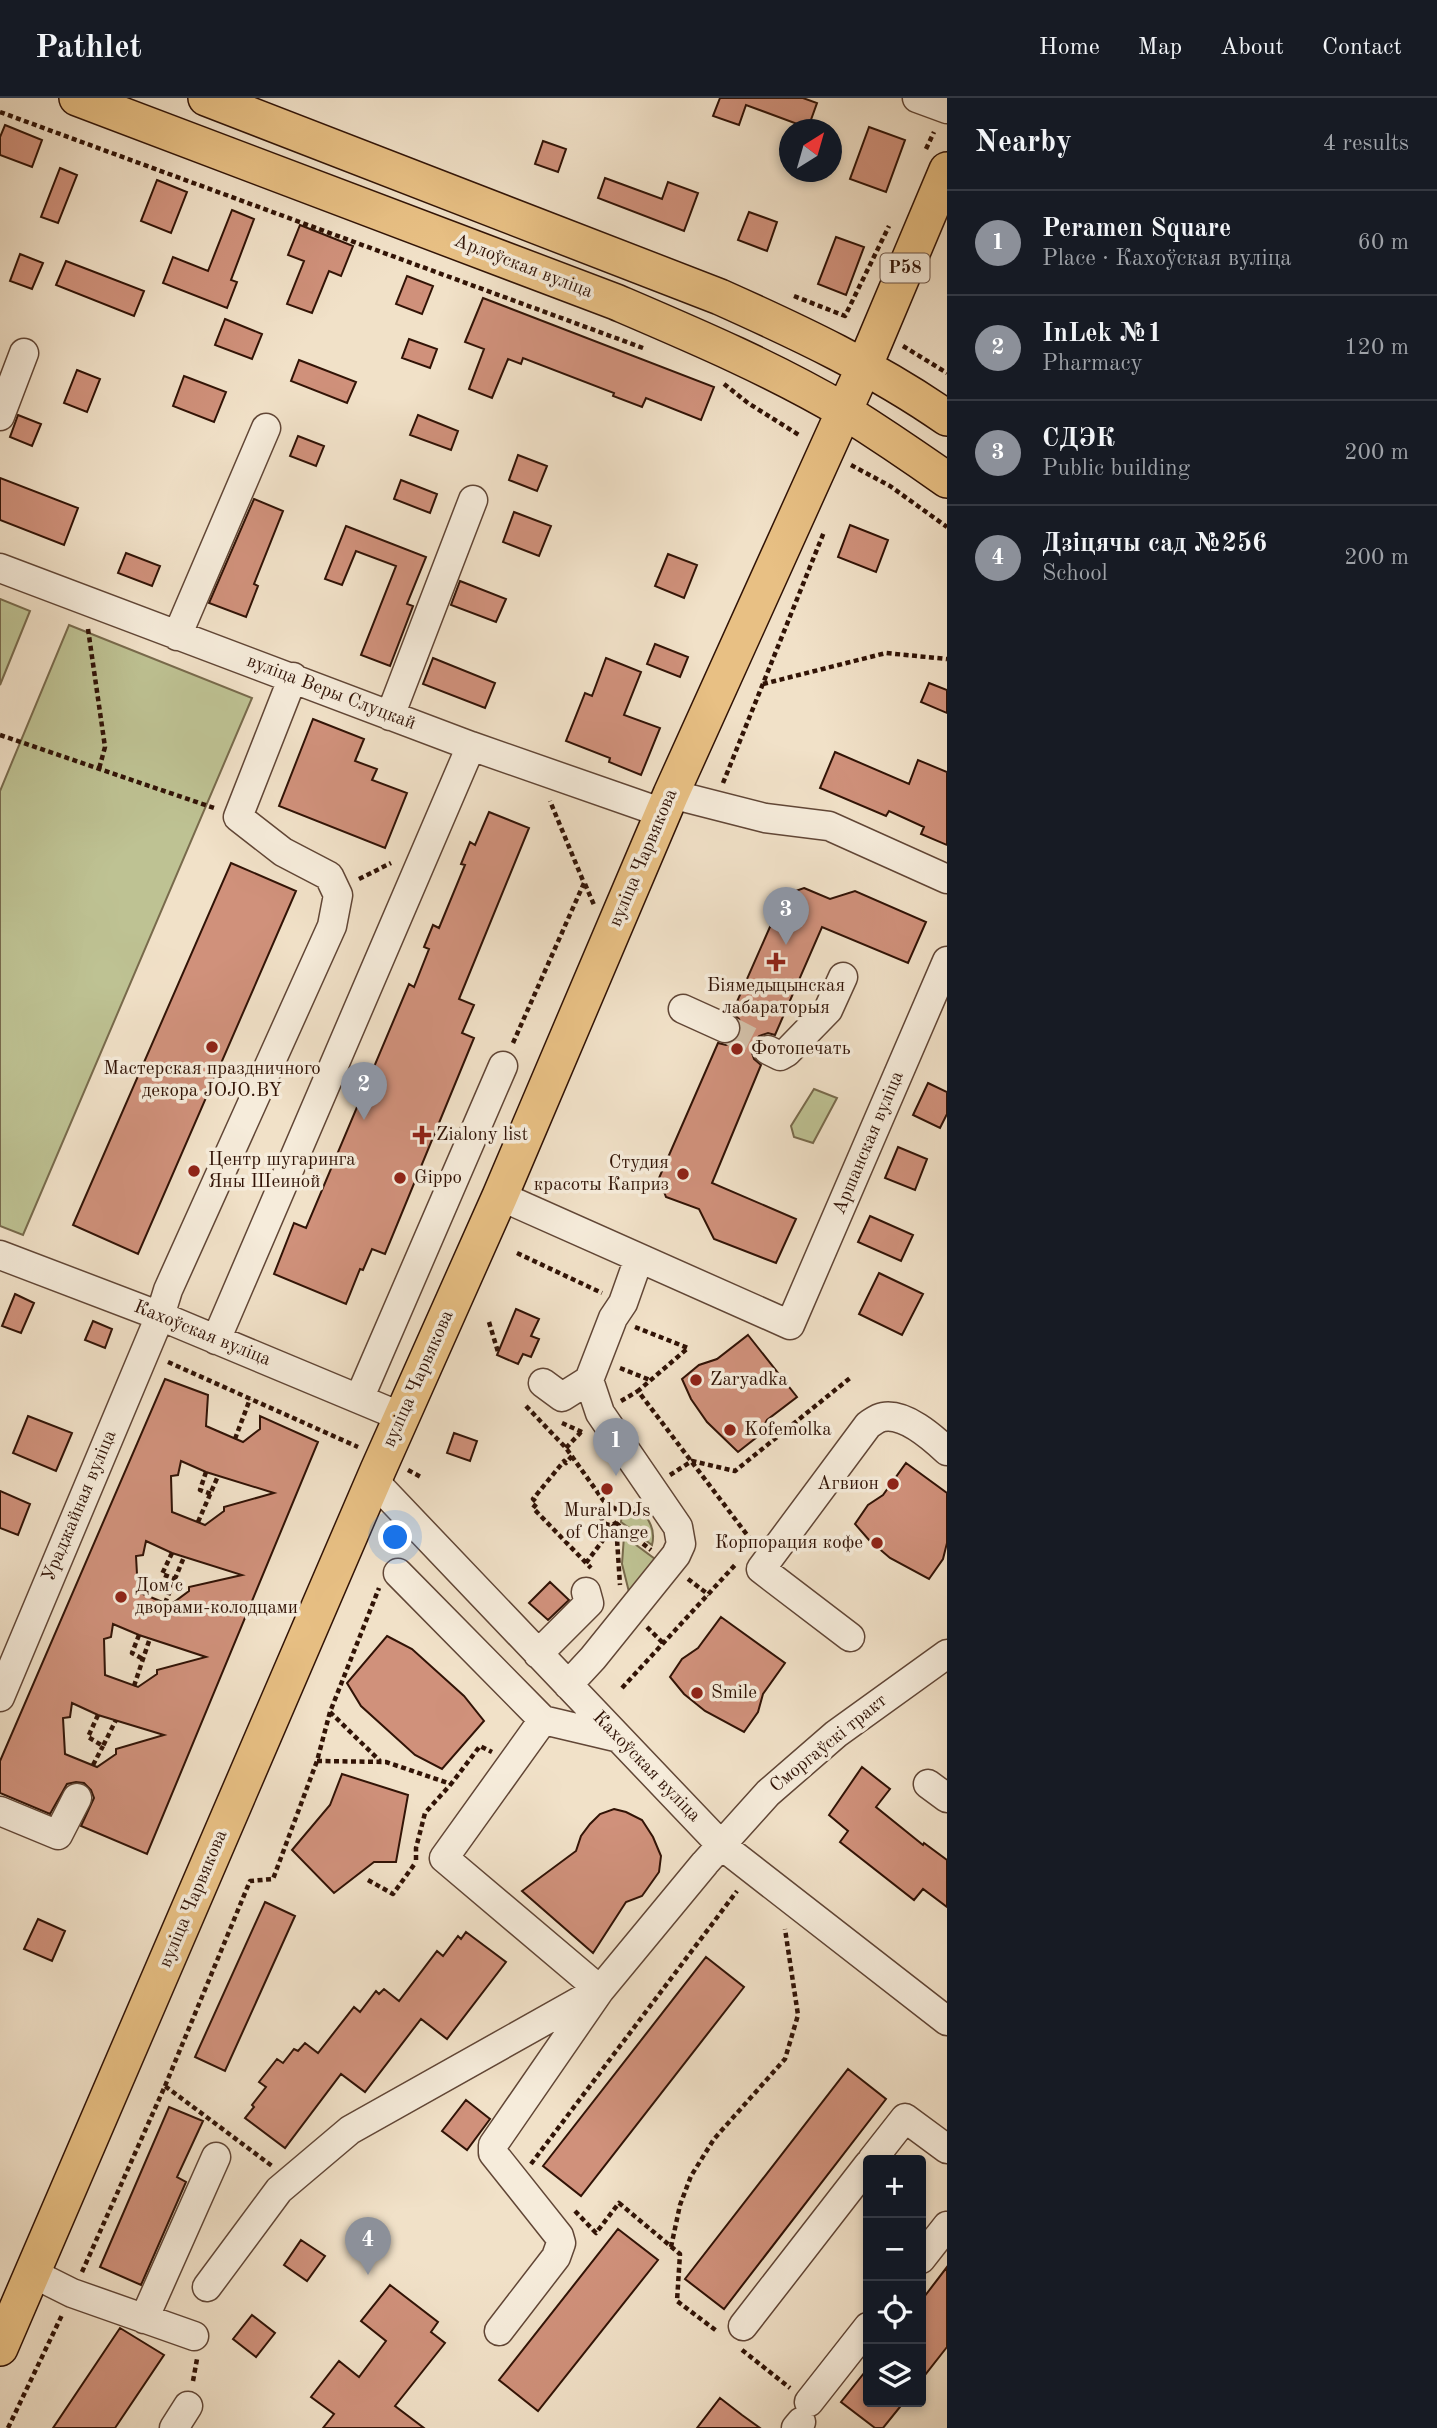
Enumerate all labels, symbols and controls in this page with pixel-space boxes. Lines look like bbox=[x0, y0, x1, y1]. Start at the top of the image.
text: Pathlet bbox=[35, 32, 142, 65]
text: Home bbox=[1039, 36, 1100, 60]
text: Map bbox=[1138, 36, 1182, 60]
text: About bbox=[1220, 36, 1284, 60]
text: Contact bbox=[1322, 36, 1402, 60]
north arrow bbox=[779, 119, 842, 182]
text: Nearby bbox=[975, 128, 1072, 158]
text: 4 results bbox=[1323, 132, 1409, 155]
text: Peramen Square bbox=[1042, 216, 1231, 242]
text: 1 bbox=[991, 231, 1005, 254]
text: 60 m bbox=[1358, 231, 1409, 254]
street label: Арлоўская вуліца bbox=[451, 232, 596, 302]
text: Place · Кахоўская вуліца bbox=[1042, 247, 1292, 270]
road number: Р58 bbox=[880, 253, 930, 282]
text: InLek №1 bbox=[1042, 321, 1162, 347]
text: 2 bbox=[991, 336, 1005, 359]
text: 120 m bbox=[1344, 336, 1409, 359]
text: Pharmacy bbox=[1042, 352, 1143, 375]
text: СДЭК bbox=[1042, 426, 1115, 452]
text: 3 bbox=[991, 441, 1005, 464]
text: 200 m bbox=[1344, 441, 1409, 464]
text: Public building bbox=[1042, 457, 1190, 480]
text: Дзіцячы сад №256 bbox=[1042, 531, 1267, 557]
text: 4 bbox=[991, 546, 1005, 569]
text: 200 m bbox=[1344, 546, 1409, 569]
text: School bbox=[1042, 562, 1108, 585]
street label: вуліца Веры Слуцкай bbox=[244, 652, 418, 734]
street label: вуліца Чарвякова bbox=[606, 786, 682, 930]
pin: 3 bbox=[763, 887, 809, 945]
marker: Біямедыцынская лабараторыя bbox=[766, 952, 786, 972]
place label: Біямедыцынская лабараторыя bbox=[707, 977, 845, 1018]
marker: Мастерская праздничного декора JOJO.BY bbox=[204, 1039, 220, 1055]
place label: Фотопечать bbox=[751, 1040, 851, 1059]
marker: Фотопечать bbox=[729, 1041, 745, 1057]
place label: Мастерская праздничного декора JOJO.BY bbox=[103, 1060, 321, 1101]
pin: 2 bbox=[341, 1062, 387, 1120]
street label: Аршанская вуліца bbox=[830, 1068, 908, 1217]
place label: Zialony list bbox=[436, 1126, 528, 1145]
marker: Zialony list bbox=[414, 1127, 430, 1143]
place label: Центр шугаринга Яны Шеиной bbox=[208, 1151, 356, 1192]
place label: Студия красоты Каприз bbox=[534, 1154, 669, 1195]
marker: Центр шугаринга Яны Шеиной bbox=[186, 1163, 202, 1179]
marker: Студия красоты Каприз bbox=[675, 1166, 691, 1182]
place label: Gippo bbox=[414, 1169, 462, 1188]
marker: Gippo bbox=[392, 1170, 408, 1186]
street label: Кахоўская вуліца bbox=[131, 1298, 274, 1370]
street label: вуліца Чарвякова bbox=[380, 1307, 458, 1450]
place label: Zaryadka bbox=[710, 1371, 788, 1390]
marker: Zaryadka bbox=[688, 1372, 704, 1388]
pin: 1 bbox=[593, 1418, 639, 1476]
place label: Kofemolka bbox=[744, 1421, 832, 1440]
marker: Kofemolka bbox=[722, 1422, 738, 1438]
street label: Ураджайная вуліца bbox=[40, 1427, 121, 1584]
place label: Агвион bbox=[817, 1475, 879, 1494]
marker: Агвион bbox=[885, 1476, 901, 1492]
marker: Mural DJs of Change bbox=[599, 1481, 615, 1497]
place label: Mural DJs of Change bbox=[563, 1502, 651, 1543]
your location bbox=[378, 1520, 412, 1554]
place label: Корпорация кофе bbox=[715, 1534, 863, 1553]
marker: Корпорация кофе bbox=[869, 1535, 885, 1551]
place label: Дом с дворами-колодцами bbox=[135, 1577, 298, 1618]
marker: Дом с дворами-колодцами bbox=[113, 1589, 129, 1605]
place label: Smile bbox=[711, 1684, 757, 1703]
marker: Smile bbox=[689, 1685, 705, 1701]
street label: Сморгаўскі тракт bbox=[767, 1691, 891, 1797]
street label: Кахоўская вуліца bbox=[589, 1708, 704, 1826]
street label: вуліца Чарвякова bbox=[156, 1827, 232, 1971]
map controls bbox=[863, 2155, 926, 2407]
button: + bbox=[863, 2155, 926, 2218]
pin: 4 bbox=[345, 2217, 391, 2275]
button: − bbox=[863, 2218, 926, 2281]
button: locate bbox=[863, 2281, 926, 2344]
button: layers bbox=[863, 2344, 926, 2407]

